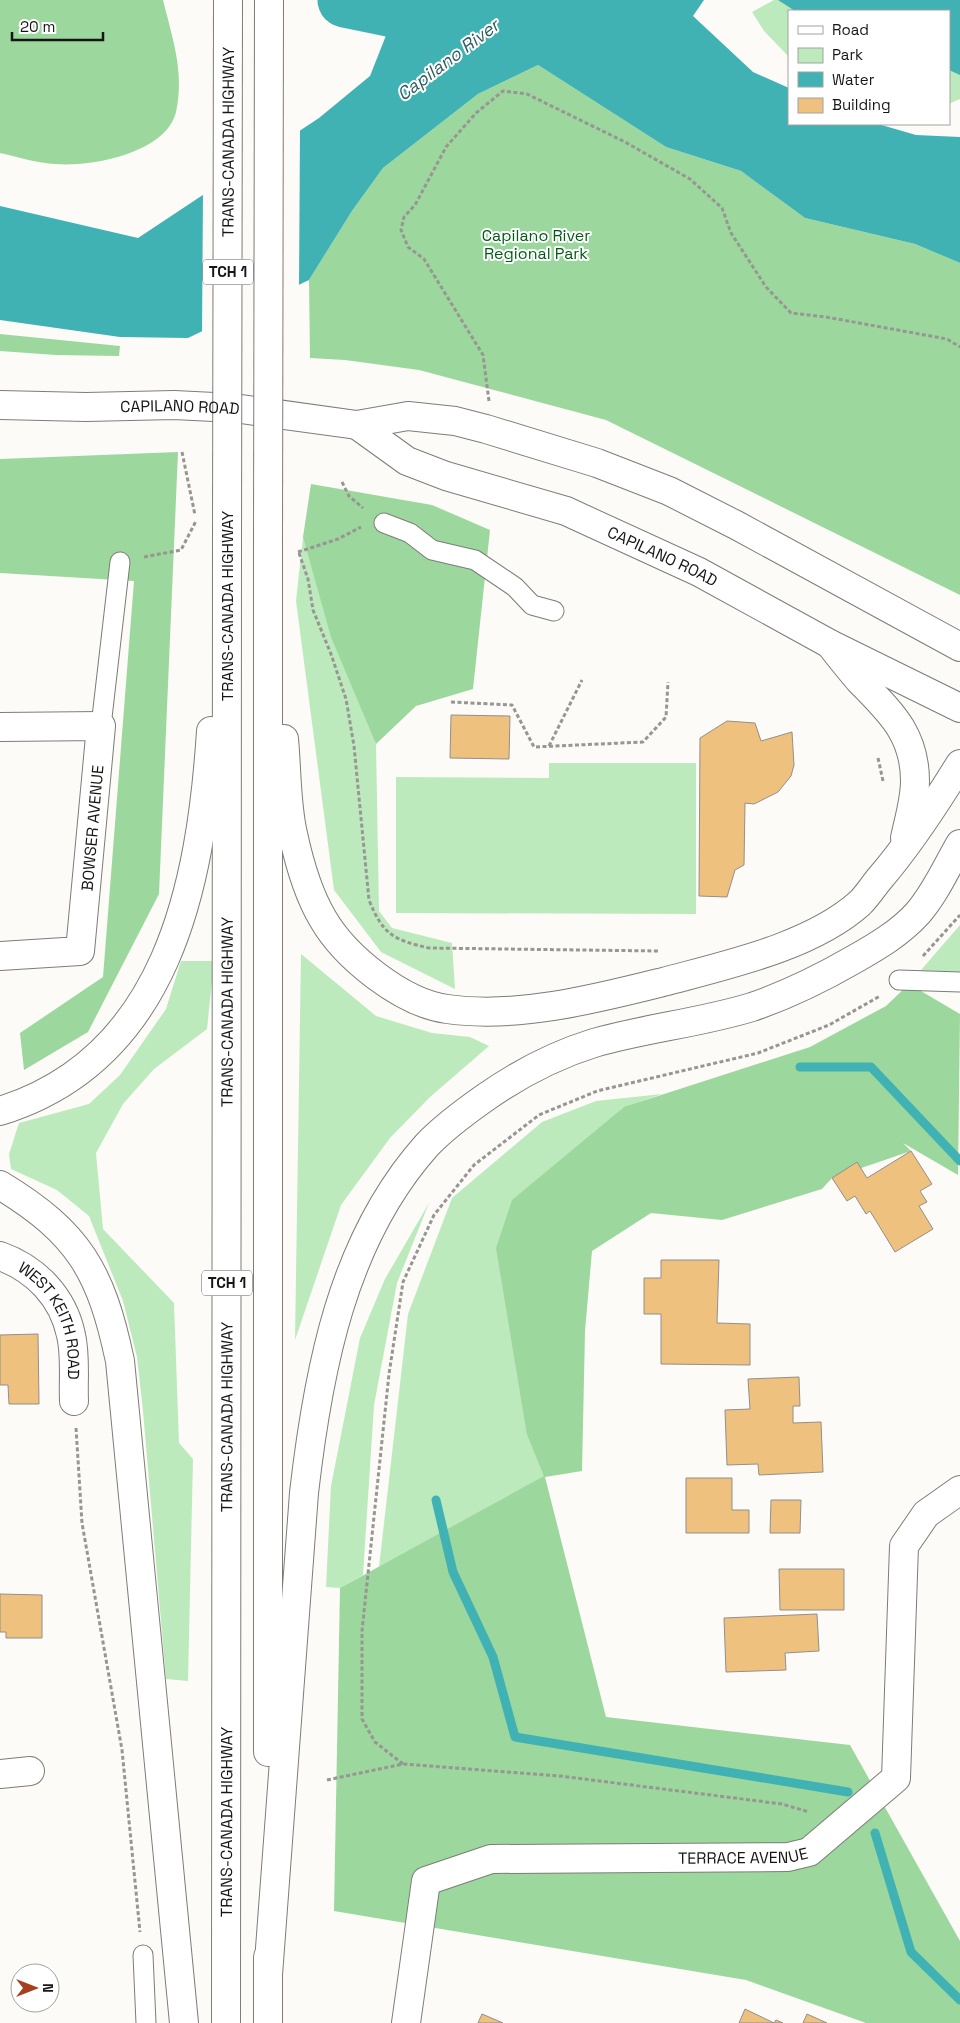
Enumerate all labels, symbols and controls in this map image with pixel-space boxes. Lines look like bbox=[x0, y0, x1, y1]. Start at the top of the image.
scale bar bbox=[12, 10, 104, 42]
legend bbox=[788, 10, 950, 125]
water label: Capilano River bbox=[392, 12, 505, 105]
text: 20 m bbox=[20, 17, 55, 36]
text: Road bbox=[832, 20, 869, 39]
text: Park bbox=[832, 45, 863, 64]
street label: TRANS-CANADA HIGHWAY bbox=[218, 46, 239, 237]
text: Water bbox=[832, 70, 875, 89]
text: Building bbox=[832, 95, 891, 114]
park label: Capilano River Regional Park bbox=[482, 225, 590, 264]
road number: TCH 1 bbox=[203, 260, 253, 284]
street label: CAPILANO ROAD bbox=[120, 395, 241, 420]
street label: TRANS-CANADA HIGHWAY bbox=[217, 511, 238, 701]
street label: CAPILANO ROAD bbox=[604, 521, 721, 591]
street label: BOWSER AVENUE bbox=[77, 764, 108, 892]
street label: TRANS-CANADA HIGHWAY bbox=[217, 917, 238, 1107]
street label: WEST KEITH ROAD bbox=[14, 1257, 84, 1380]
road number: TCH 1 bbox=[202, 1270, 252, 1296]
street label: TRANS-CANADA HIGHWAY bbox=[216, 1322, 237, 1512]
street label: TRANS-CANADA HIGHWAY bbox=[216, 1727, 237, 1917]
street label: TERRACE AVENUE bbox=[678, 1843, 810, 1869]
north arrow bbox=[10, 1963, 60, 2013]
text: N bbox=[39, 1983, 57, 1993]

